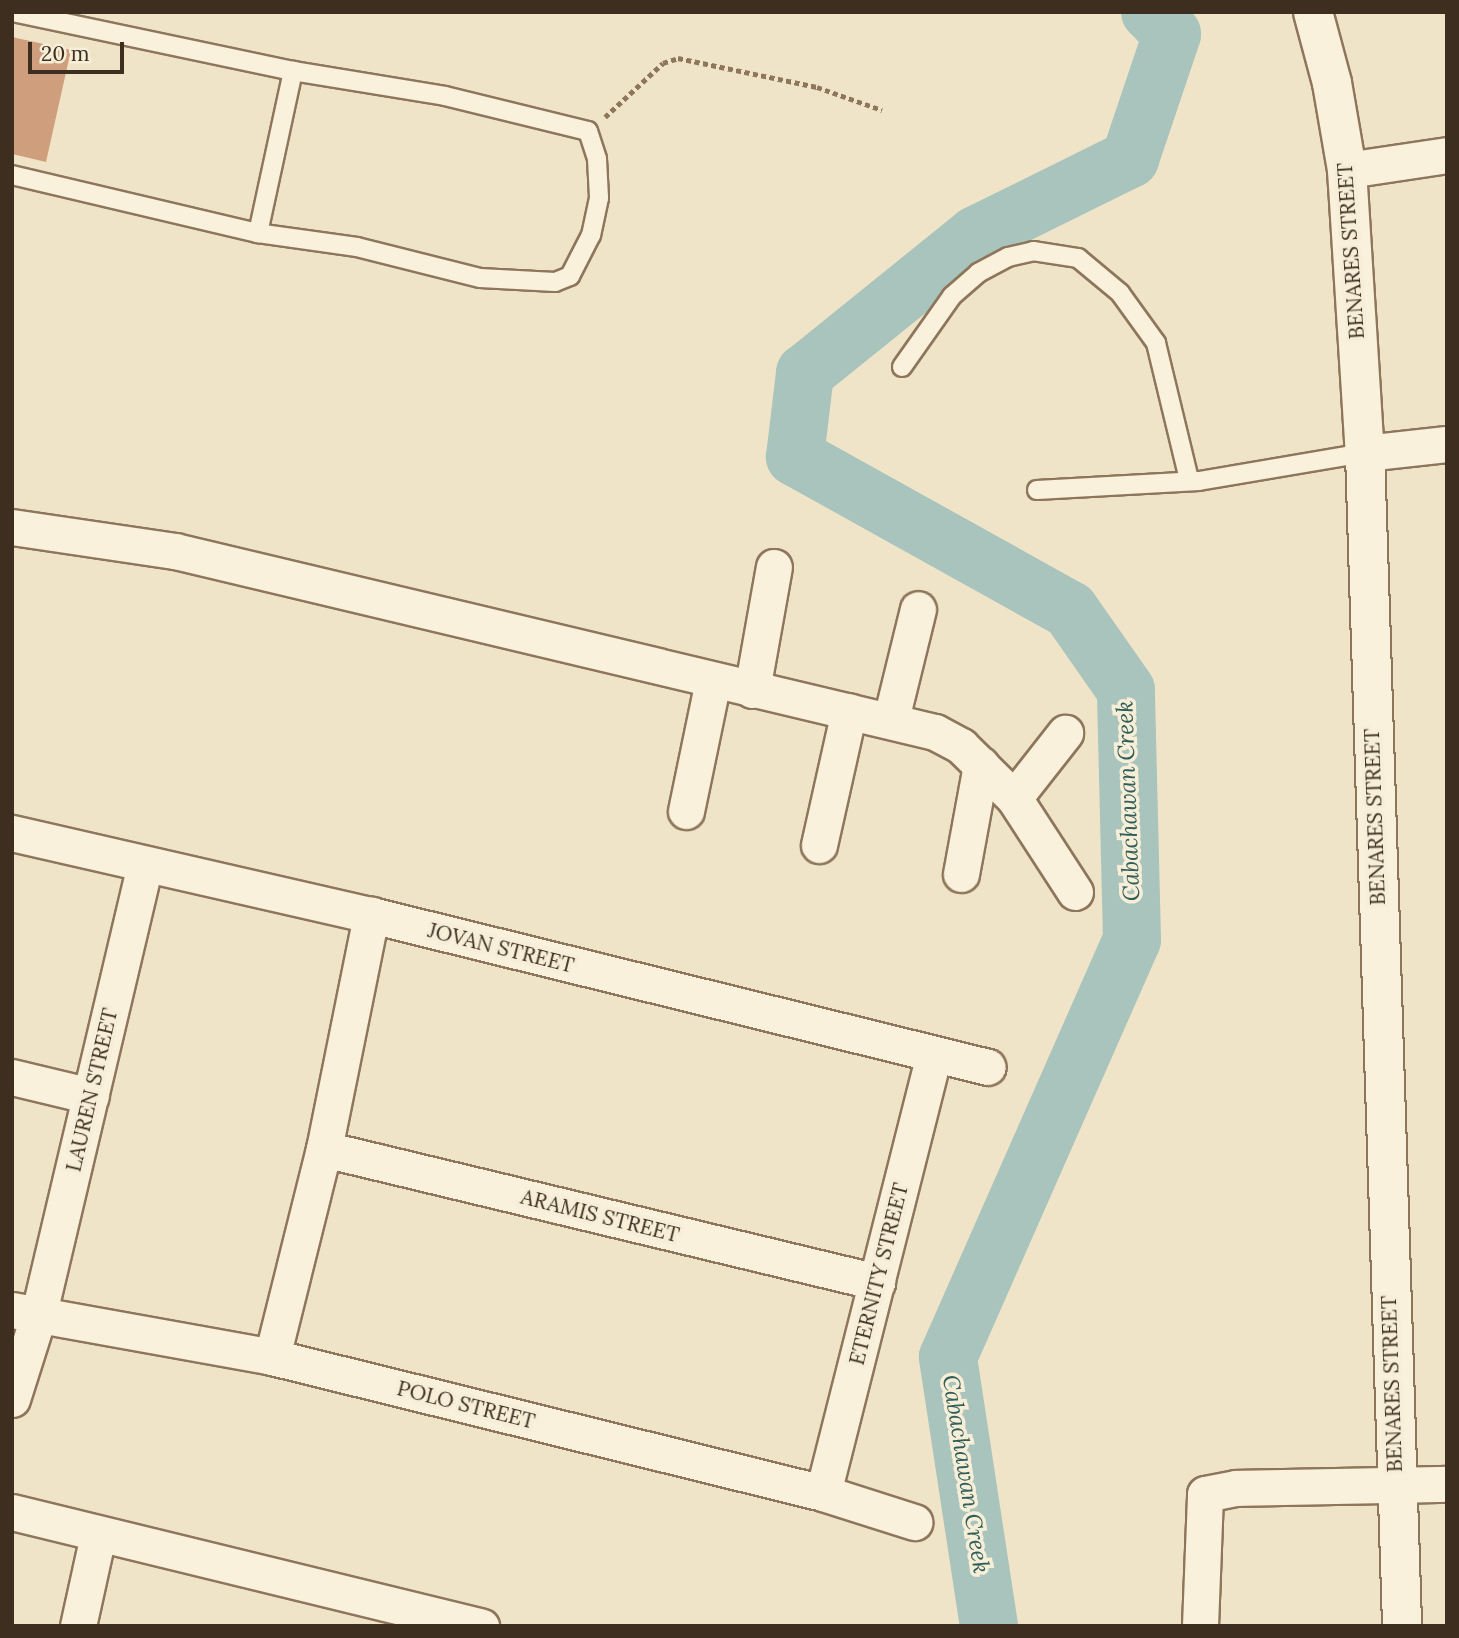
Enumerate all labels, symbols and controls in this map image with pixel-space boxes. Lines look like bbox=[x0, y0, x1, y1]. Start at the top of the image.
scale bar bbox=[32, 28, 128, 72]
text: 20 m bbox=[41, 40, 90, 67]
street label: BENARES STREET bbox=[1332, 162, 1370, 340]
water label: Cabachawan Creek bbox=[1111, 700, 1145, 902]
street label: BENARES STREET bbox=[1359, 728, 1391, 906]
street label: JOVAN STREET bbox=[425, 918, 577, 978]
street label: LAUREN STREET bbox=[61, 1006, 123, 1174]
street label: ETERNITY STREET bbox=[844, 1180, 914, 1368]
street label: ARAMIS STREET bbox=[518, 1184, 682, 1248]
street label: BENARES STREET bbox=[1376, 1295, 1408, 1473]
water label: Cabachawan Creek bbox=[937, 1373, 995, 1575]
street label: POLO STREET bbox=[394, 1376, 538, 1434]

